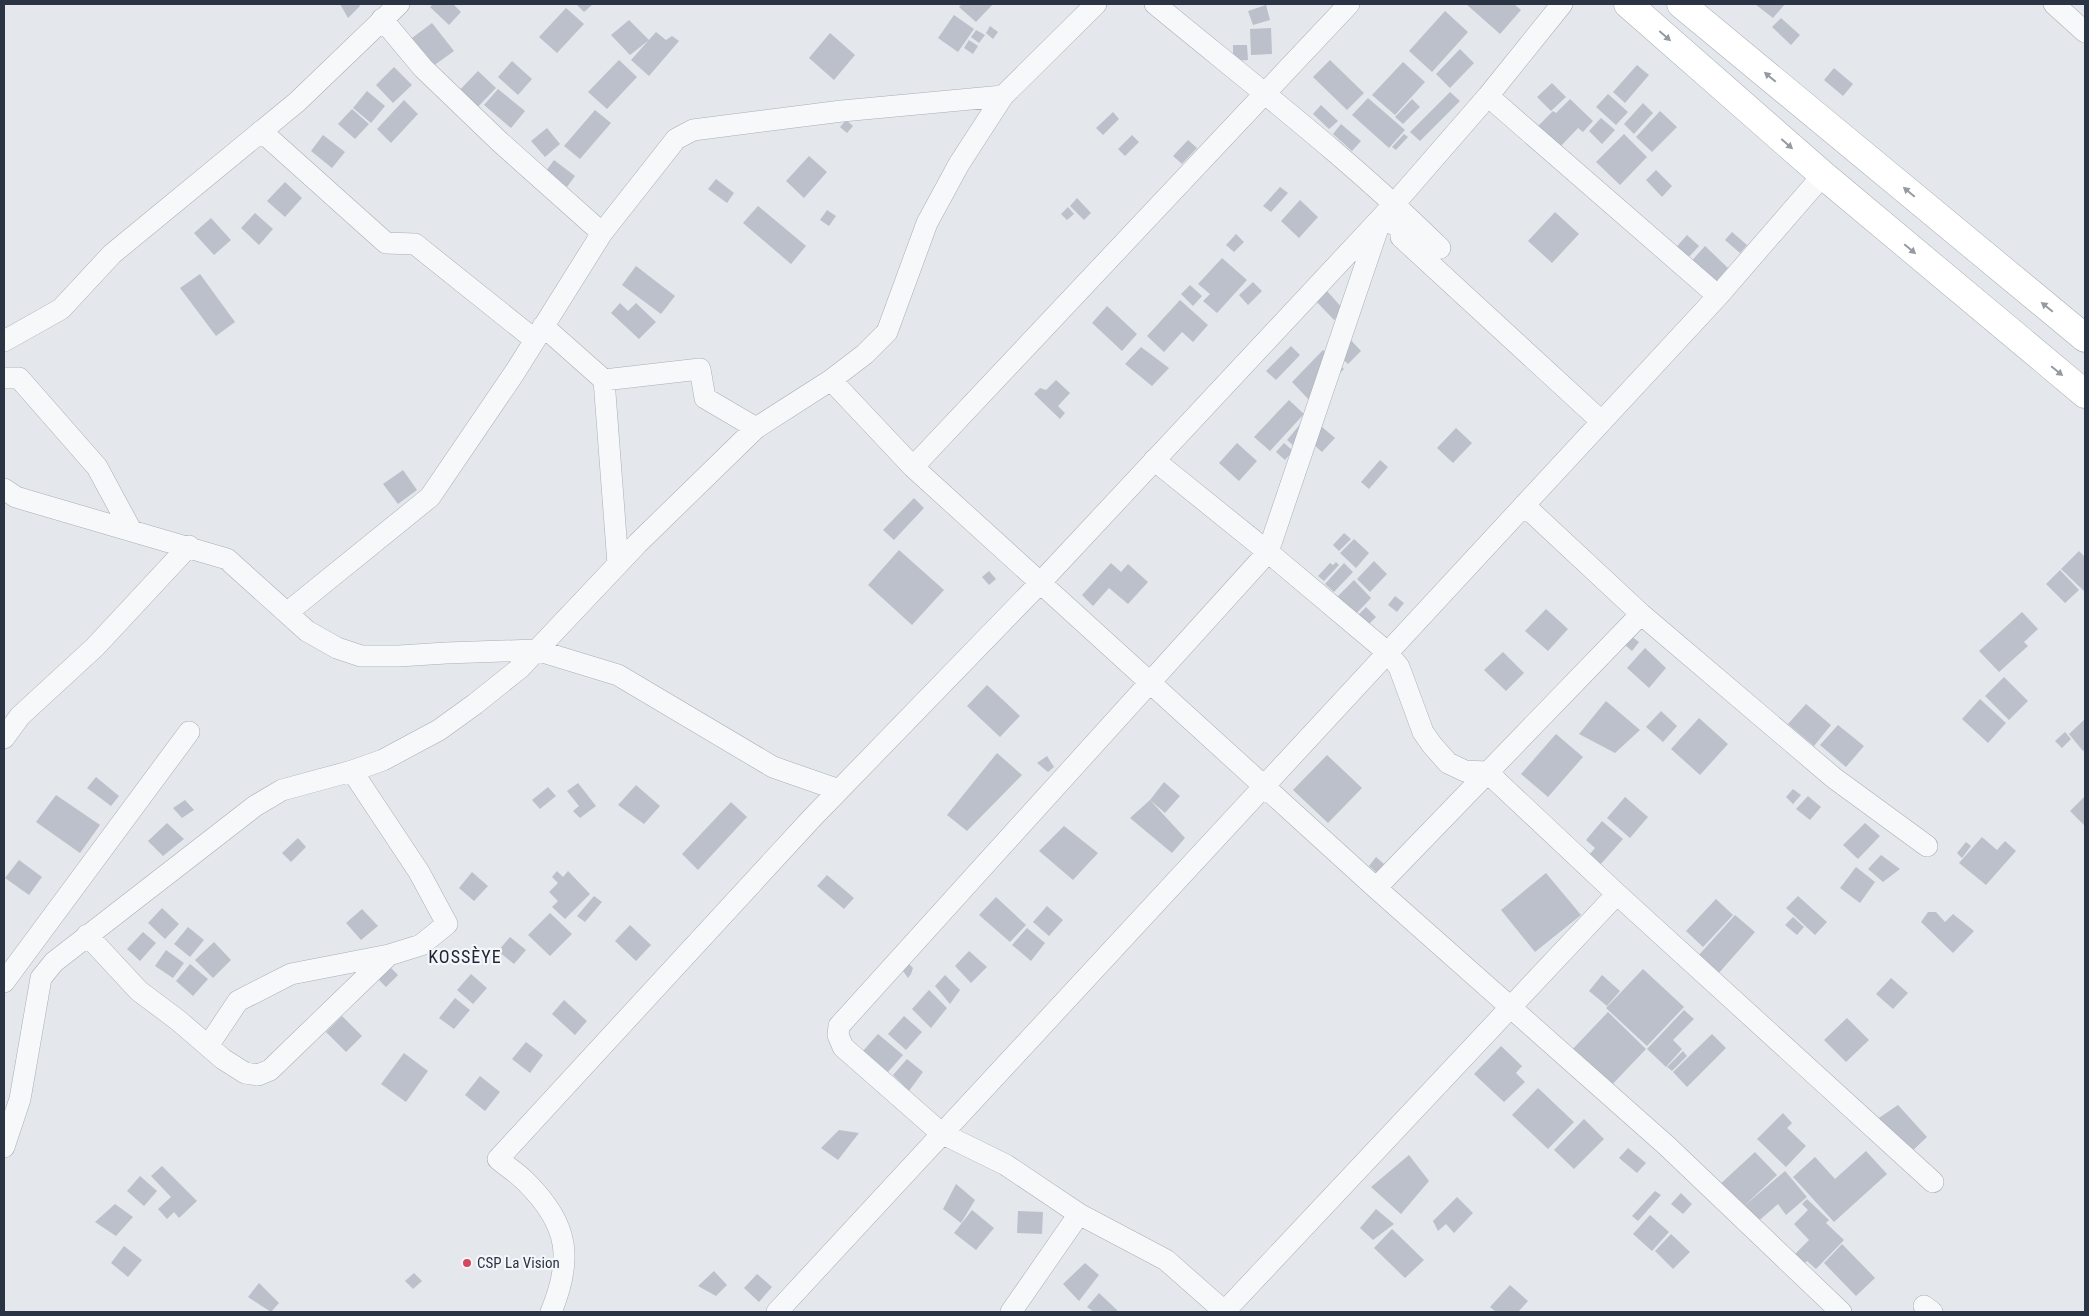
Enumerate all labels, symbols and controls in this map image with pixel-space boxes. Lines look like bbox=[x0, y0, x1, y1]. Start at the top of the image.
one-way arrow bbox=[1658, 30, 1670, 42]
one-way arrow bbox=[1764, 72, 1777, 83]
one-way arrow bbox=[1780, 138, 1793, 149]
one-way arrow bbox=[1903, 187, 1916, 198]
one-way arrow bbox=[1904, 243, 1916, 255]
one-way arrow bbox=[2041, 301, 2054, 312]
one-way arrow bbox=[2051, 366, 2064, 377]
district label: KOSSÈYE bbox=[428, 946, 502, 967]
place label: CSP La Vision bbox=[477, 1254, 560, 1272]
marker: CSP La Vision bbox=[461, 1257, 473, 1269]

